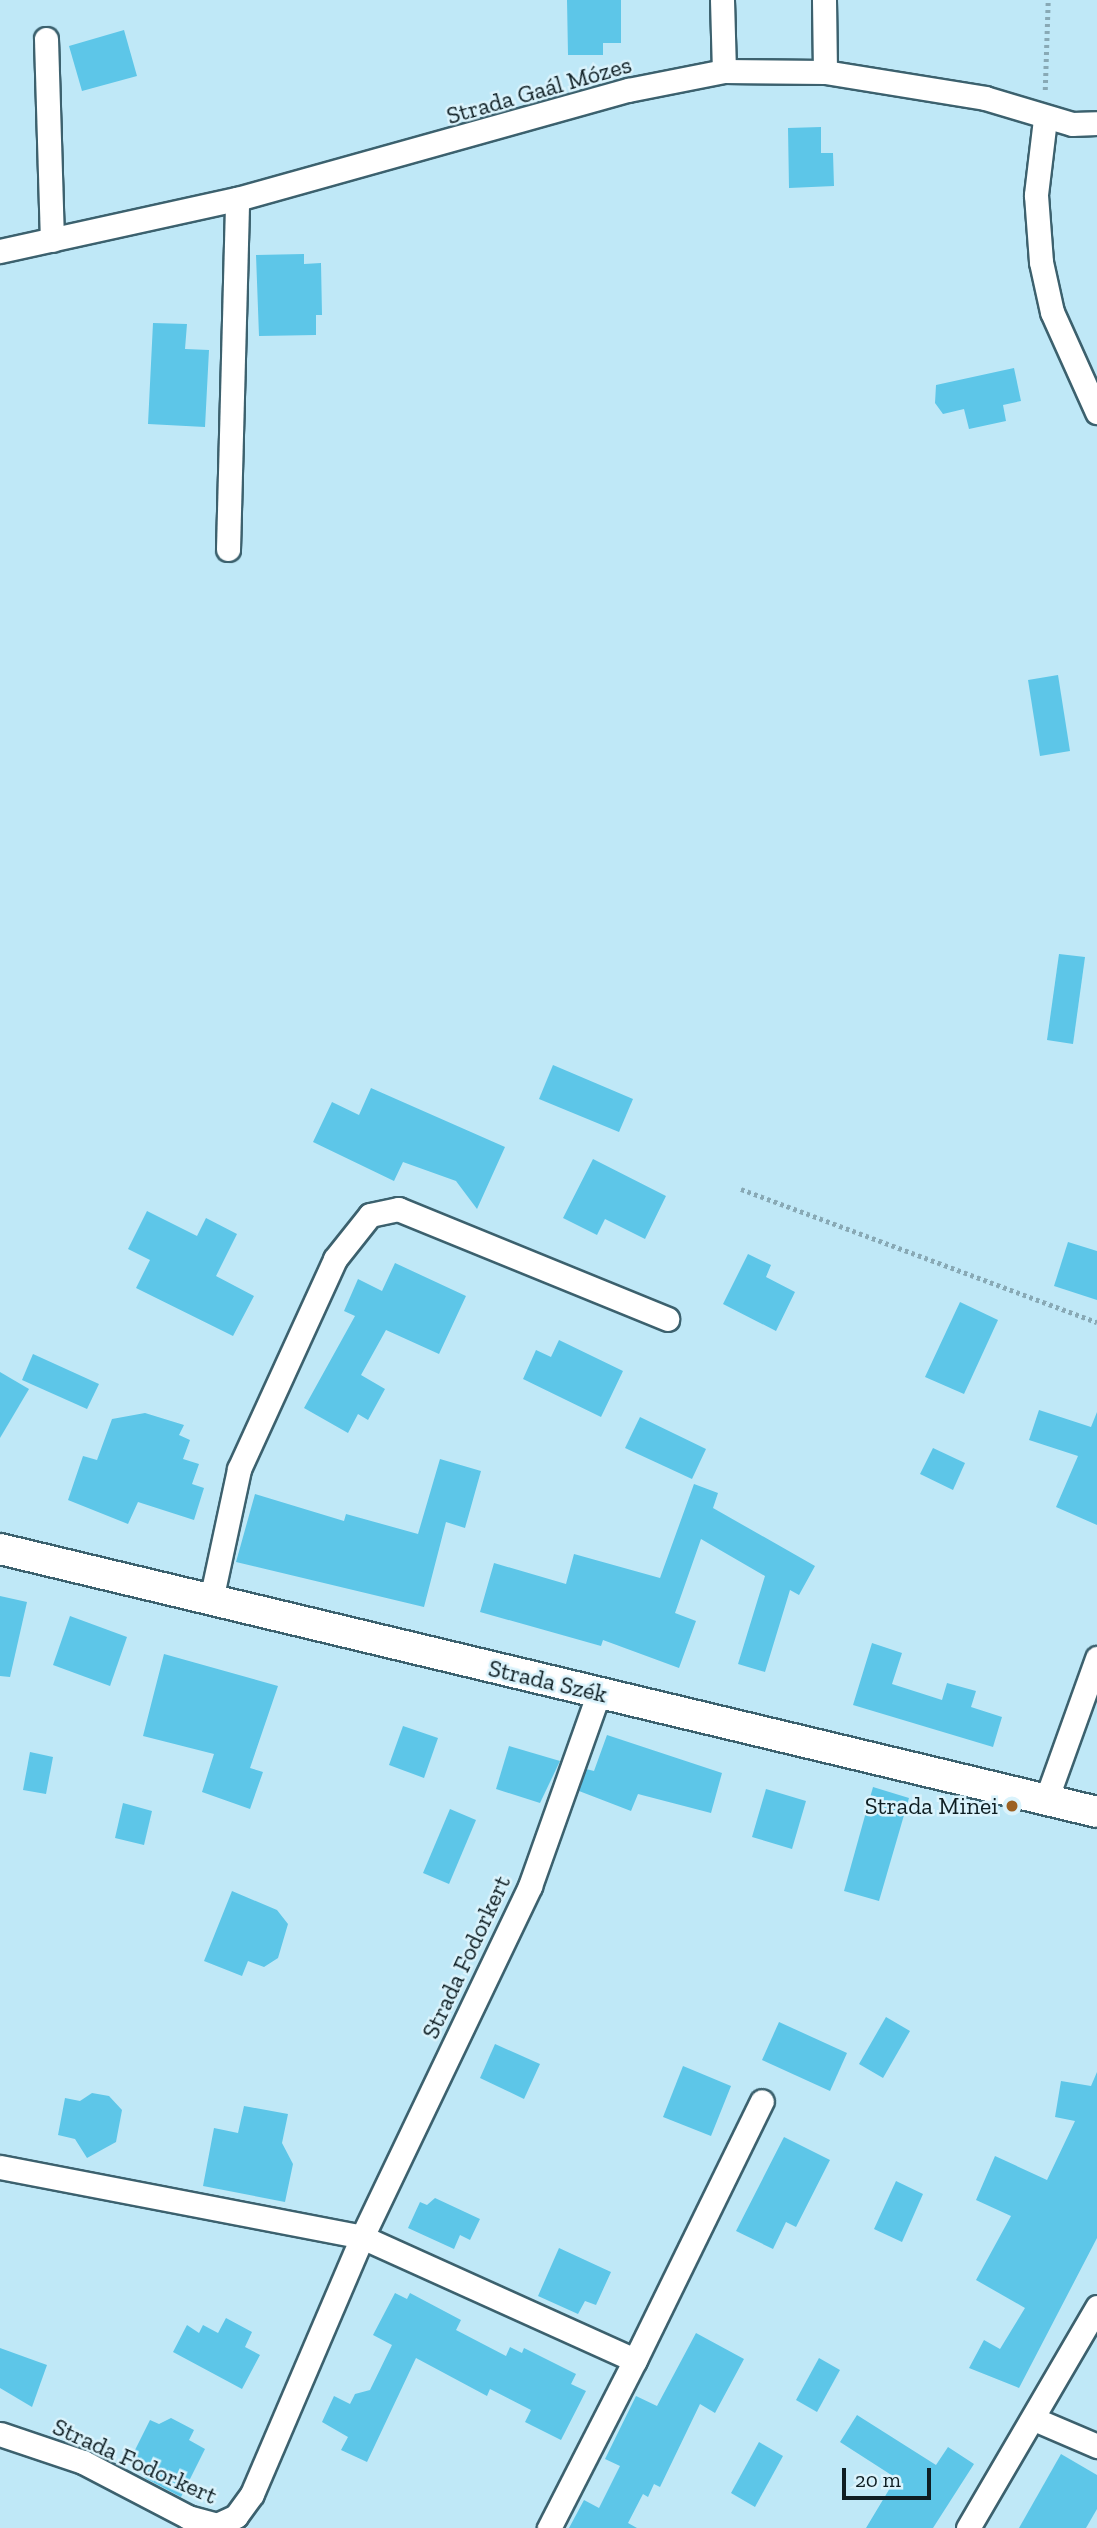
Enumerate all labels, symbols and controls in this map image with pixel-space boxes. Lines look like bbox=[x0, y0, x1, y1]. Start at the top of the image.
street label: Strada Gaál Mózes bbox=[443, 50, 635, 130]
street label: Strada Szék bbox=[486, 1653, 610, 1709]
place label: Strada Minei bbox=[865, 1792, 998, 1820]
marker: Strada Minei bbox=[1004, 1798, 1020, 1814]
street label: Strada Fodorkert bbox=[416, 1871, 516, 2043]
street label: Strada Fodorkert bbox=[48, 2412, 222, 2510]
scale bar bbox=[845, 2454, 934, 2498]
text: 20 m bbox=[855, 2467, 901, 2492]

